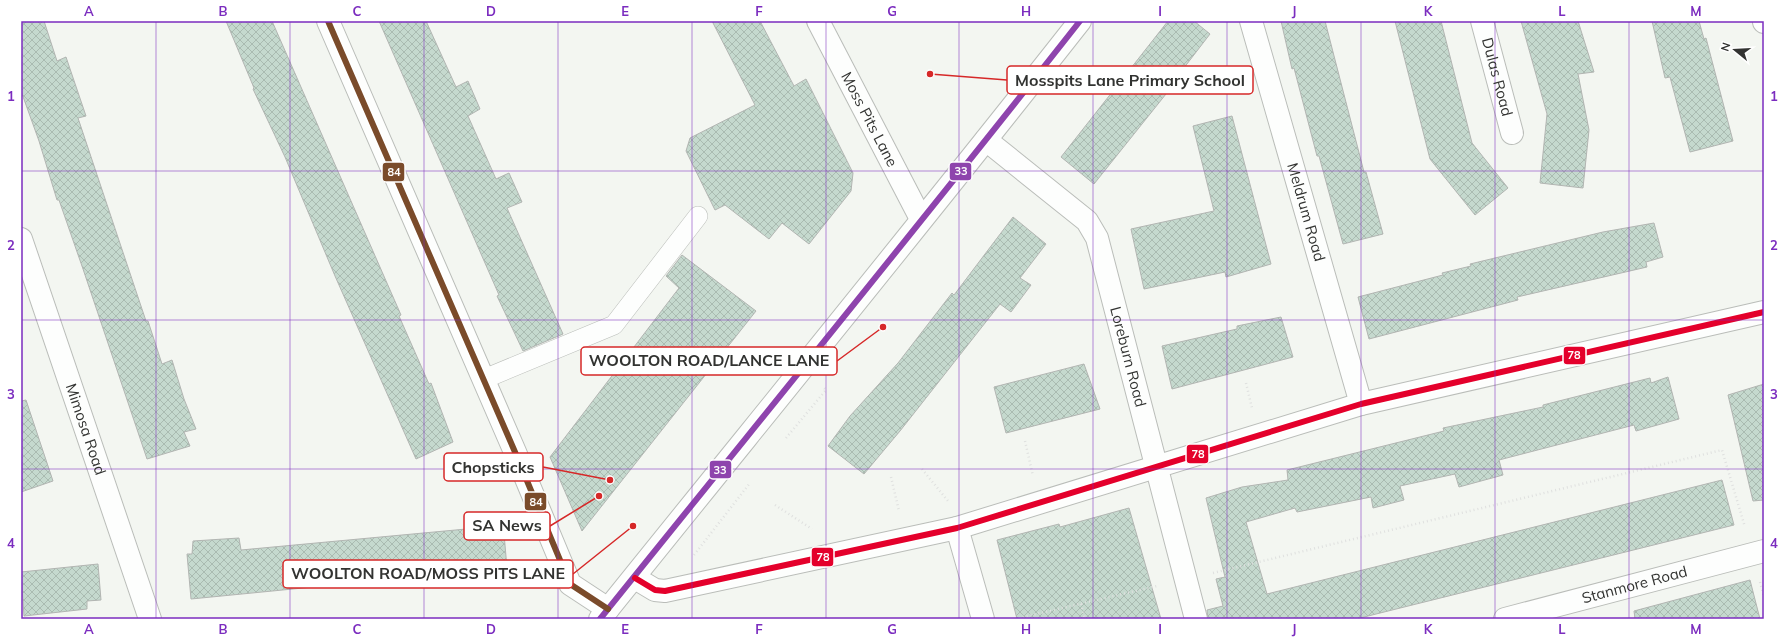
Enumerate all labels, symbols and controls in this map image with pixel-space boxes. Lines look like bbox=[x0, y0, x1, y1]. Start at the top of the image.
text: A bbox=[84, 3, 94, 19]
text: B bbox=[219, 3, 228, 19]
text: C bbox=[353, 3, 362, 19]
text: D bbox=[486, 3, 496, 19]
text: E bbox=[621, 3, 629, 19]
text: F bbox=[755, 3, 763, 19]
text: G bbox=[887, 3, 897, 19]
text: H bbox=[1021, 3, 1031, 19]
text: I bbox=[1158, 3, 1162, 19]
text: J bbox=[1292, 3, 1296, 19]
text: K bbox=[1424, 3, 1434, 19]
text: L bbox=[1558, 3, 1566, 19]
text: M bbox=[1690, 3, 1702, 19]
north arrow bbox=[1715, 30, 1755, 70]
street label: Dulas Road bbox=[1478, 35, 1517, 118]
text: N bbox=[1718, 41, 1733, 53]
callout: Mosspits Lane Primary School bbox=[1007, 66, 1253, 94]
street label: Moss Pits Lane bbox=[837, 69, 902, 170]
text: Mosspits Lane Primary School bbox=[1015, 70, 1245, 90]
text: 1 bbox=[7, 88, 15, 104]
text: 1 bbox=[1770, 88, 1778, 104]
street label: Meldrum Road bbox=[1283, 161, 1330, 264]
line badge: 84 bbox=[382, 162, 405, 182]
line badge: 33 bbox=[949, 162, 972, 181]
text: 33 bbox=[954, 164, 968, 178]
text: 84 bbox=[387, 165, 401, 179]
text: 2 bbox=[7, 237, 15, 253]
text: 2 bbox=[1770, 237, 1778, 253]
street label: Loreburn Road bbox=[1106, 305, 1151, 409]
line badge: 78 bbox=[1563, 346, 1586, 365]
callout: WOOLTON ROAD/LANCE LANE bbox=[581, 347, 837, 375]
text: 78 bbox=[1567, 348, 1581, 362]
text: WOOLTON ROAD/LANCE LANE bbox=[589, 350, 829, 370]
street label: Mimosa Road bbox=[62, 381, 110, 477]
text: 3 bbox=[7, 386, 15, 402]
text: 3 bbox=[1770, 386, 1778, 402]
line badge: 78 bbox=[1186, 444, 1209, 464]
text: 78 bbox=[1191, 447, 1205, 461]
callout: Chopsticks bbox=[444, 453, 543, 481]
text: Chopsticks bbox=[452, 457, 534, 477]
line badge: 33 bbox=[709, 460, 732, 479]
text: 33 bbox=[713, 463, 727, 477]
line badge: 84 bbox=[524, 492, 547, 511]
text: 84 bbox=[529, 495, 543, 509]
callout: SA News bbox=[464, 512, 550, 540]
text: SA News bbox=[472, 515, 542, 535]
text: 4 bbox=[7, 535, 15, 551]
text: 4 bbox=[1770, 535, 1778, 551]
line badge: 78 bbox=[811, 547, 834, 567]
text: 78 bbox=[816, 550, 830, 564]
callout: WOOLTON ROAD/MOSS PITS LANE bbox=[283, 560, 573, 588]
street label: Stanmore Road bbox=[1580, 562, 1689, 607]
text: WOOLTON ROAD/MOSS PITS LANE bbox=[291, 563, 565, 583]
text: A bbox=[84, 621, 94, 637]
text: B bbox=[219, 621, 228, 637]
text: C bbox=[353, 621, 362, 637]
text: D bbox=[486, 621, 496, 637]
text: E bbox=[621, 621, 629, 637]
text: F bbox=[755, 621, 763, 637]
text: G bbox=[887, 621, 897, 637]
text: H bbox=[1021, 621, 1031, 637]
text: I bbox=[1158, 621, 1162, 637]
text: J bbox=[1292, 621, 1296, 637]
text: K bbox=[1424, 621, 1434, 637]
text: L bbox=[1558, 621, 1566, 637]
text: M bbox=[1690, 621, 1702, 637]

